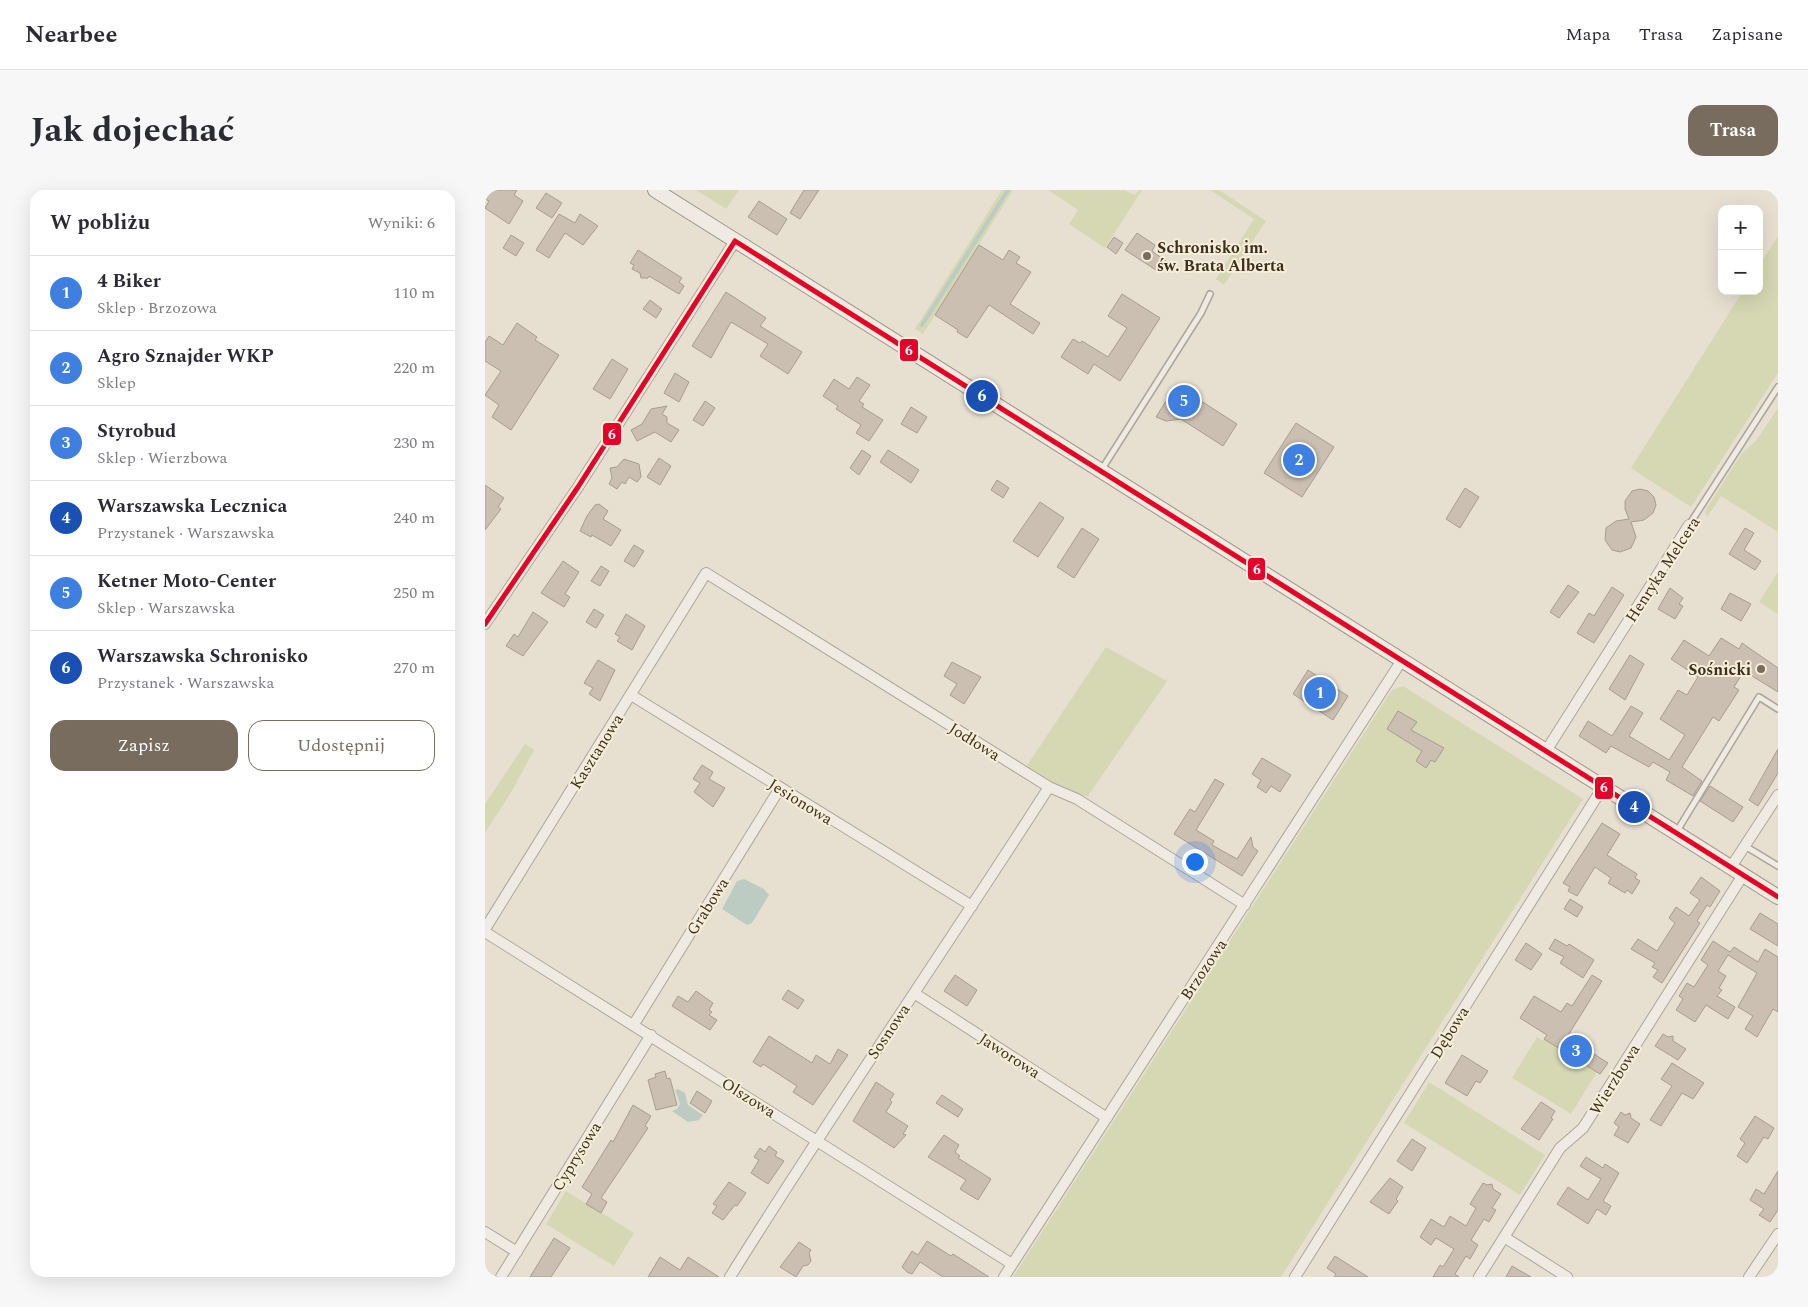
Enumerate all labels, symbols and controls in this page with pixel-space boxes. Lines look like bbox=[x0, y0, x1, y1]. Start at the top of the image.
text: Nearbee bbox=[25, 17, 117, 53]
text: Mapa bbox=[1565, 21, 1611, 48]
text: Trasa bbox=[1639, 21, 1683, 48]
text: Zapisane bbox=[1711, 21, 1783, 48]
text: Jak dojechać bbox=[30, 104, 234, 157]
button: Trasa bbox=[1688, 105, 1778, 156]
map controls bbox=[1718, 205, 1763, 295]
button: + bbox=[1718, 205, 1763, 250]
text: W pobliżu bbox=[50, 207, 150, 239]
text: Wyniki: 6 bbox=[368, 211, 435, 235]
place label: Schronisko im. św. Brata Alberta bbox=[1157, 236, 1285, 278]
marker: Schronisko im. św. Brata Alberta bbox=[1141, 250, 1153, 262]
button: − bbox=[1718, 250, 1763, 295]
text: 4 Biker bbox=[97, 267, 161, 296]
text: 1 bbox=[62, 281, 70, 305]
text: 110 m bbox=[393, 281, 435, 305]
text: Sklep · Brzozowa bbox=[97, 296, 217, 320]
line badge: 6 bbox=[899, 338, 919, 362]
text: 6 bbox=[905, 340, 913, 361]
text: Agro Sznajder WKP bbox=[97, 342, 274, 371]
text: 2 bbox=[62, 356, 70, 380]
text: 220 m bbox=[393, 356, 435, 380]
text: Sklep bbox=[97, 371, 136, 395]
pin: 6 bbox=[966, 377, 998, 415]
pin: 5 bbox=[1168, 382, 1200, 420]
text: Styrobud bbox=[97, 417, 176, 446]
line badge: 6 bbox=[602, 422, 622, 446]
text: 6 bbox=[608, 424, 616, 445]
text: 3 bbox=[62, 431, 70, 455]
text: 230 m bbox=[393, 431, 435, 455]
pin: 2 bbox=[1283, 441, 1315, 479]
text: Sklep · Wierzbowa bbox=[97, 446, 227, 470]
text: Warszawska Lecznica bbox=[97, 492, 287, 521]
text: 4 bbox=[62, 506, 70, 530]
text: 240 m bbox=[393, 506, 435, 530]
street label: Henryka Melcera bbox=[1620, 512, 1706, 627]
text: Przystanek · Warszawska bbox=[97, 521, 274, 545]
line badge: 6 bbox=[1247, 557, 1266, 581]
text: 6 bbox=[1253, 559, 1261, 580]
text: Ketner Moto-Center bbox=[97, 567, 276, 596]
text: 5 bbox=[62, 581, 70, 605]
text: 250 m bbox=[393, 581, 435, 605]
text: Sklep · Warszawska bbox=[97, 596, 235, 620]
text: Warszawska Schronisko bbox=[97, 642, 308, 671]
text: 6 bbox=[62, 656, 70, 680]
text: 270 m bbox=[393, 656, 435, 680]
place label: Sośnicki bbox=[1688, 658, 1751, 682]
marker: Sośnicki bbox=[1755, 663, 1767, 675]
text: Przystanek · Warszawska bbox=[97, 671, 274, 695]
pin: 1 bbox=[1304, 674, 1336, 712]
street label: Kasztanowa bbox=[564, 709, 630, 794]
street label: Jodłowa bbox=[944, 717, 1005, 767]
button: Zapisz bbox=[50, 720, 238, 771]
button: Udostępnij bbox=[248, 720, 435, 771]
street label: Jesionowa bbox=[764, 773, 838, 831]
line badge: 6 bbox=[1594, 776, 1614, 800]
text: 6 bbox=[1600, 777, 1608, 798]
pin: 4 bbox=[1618, 788, 1650, 826]
your location bbox=[1182, 849, 1208, 875]
street label: Grabowa bbox=[681, 873, 735, 940]
street label: Brzozowa bbox=[1175, 934, 1233, 1005]
street label: Sosnowa bbox=[861, 999, 916, 1064]
street label: Dębowa bbox=[1424, 1002, 1475, 1063]
street label: Jaworowa bbox=[974, 1027, 1045, 1085]
pin: 3 bbox=[1560, 1032, 1592, 1070]
street label: Wierzbowa bbox=[1584, 1039, 1646, 1120]
street label: Olszowa bbox=[716, 1072, 781, 1124]
street label: Cyprysowa bbox=[546, 1117, 608, 1196]

